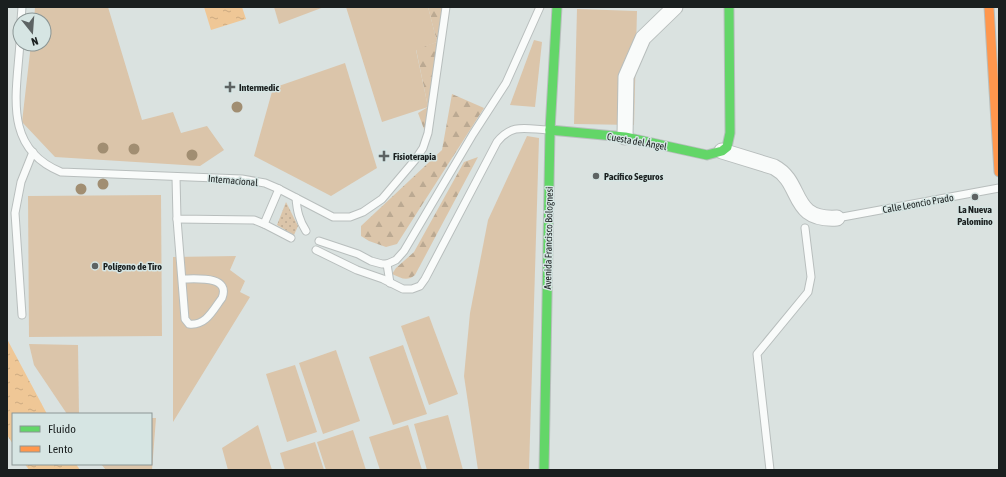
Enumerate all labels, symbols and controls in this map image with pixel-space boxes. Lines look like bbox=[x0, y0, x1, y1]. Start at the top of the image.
north arrow bbox=[12, 12, 52, 52]
text: N bbox=[30, 35, 40, 48]
marker: Intermedic bbox=[224, 81, 236, 93]
place label: Intermedic bbox=[239, 82, 279, 93]
street label: Cuesta del Ángel bbox=[606, 131, 668, 152]
marker: Fisioterapia bbox=[378, 150, 390, 162]
place label: Fisioterapia bbox=[393, 151, 437, 162]
marker: Pacífico Seguros bbox=[591, 171, 601, 181]
place label: Pacífico Seguros bbox=[604, 171, 664, 182]
street label: Internacional bbox=[208, 173, 259, 188]
street label: Avenida Francisco Bolognesi bbox=[542, 186, 555, 290]
street label: Calle Leoncio Prado bbox=[882, 192, 955, 215]
marker: La Nueva Palomino bbox=[970, 192, 980, 202]
place label: La Nueva Palomino bbox=[957, 204, 993, 227]
marker: Polígono de Tiro bbox=[90, 261, 100, 271]
place label: Polígono de Tiro bbox=[103, 261, 162, 272]
legend bbox=[12, 413, 152, 465]
text: Fluido bbox=[48, 422, 76, 436]
text: Lento bbox=[48, 442, 73, 456]

